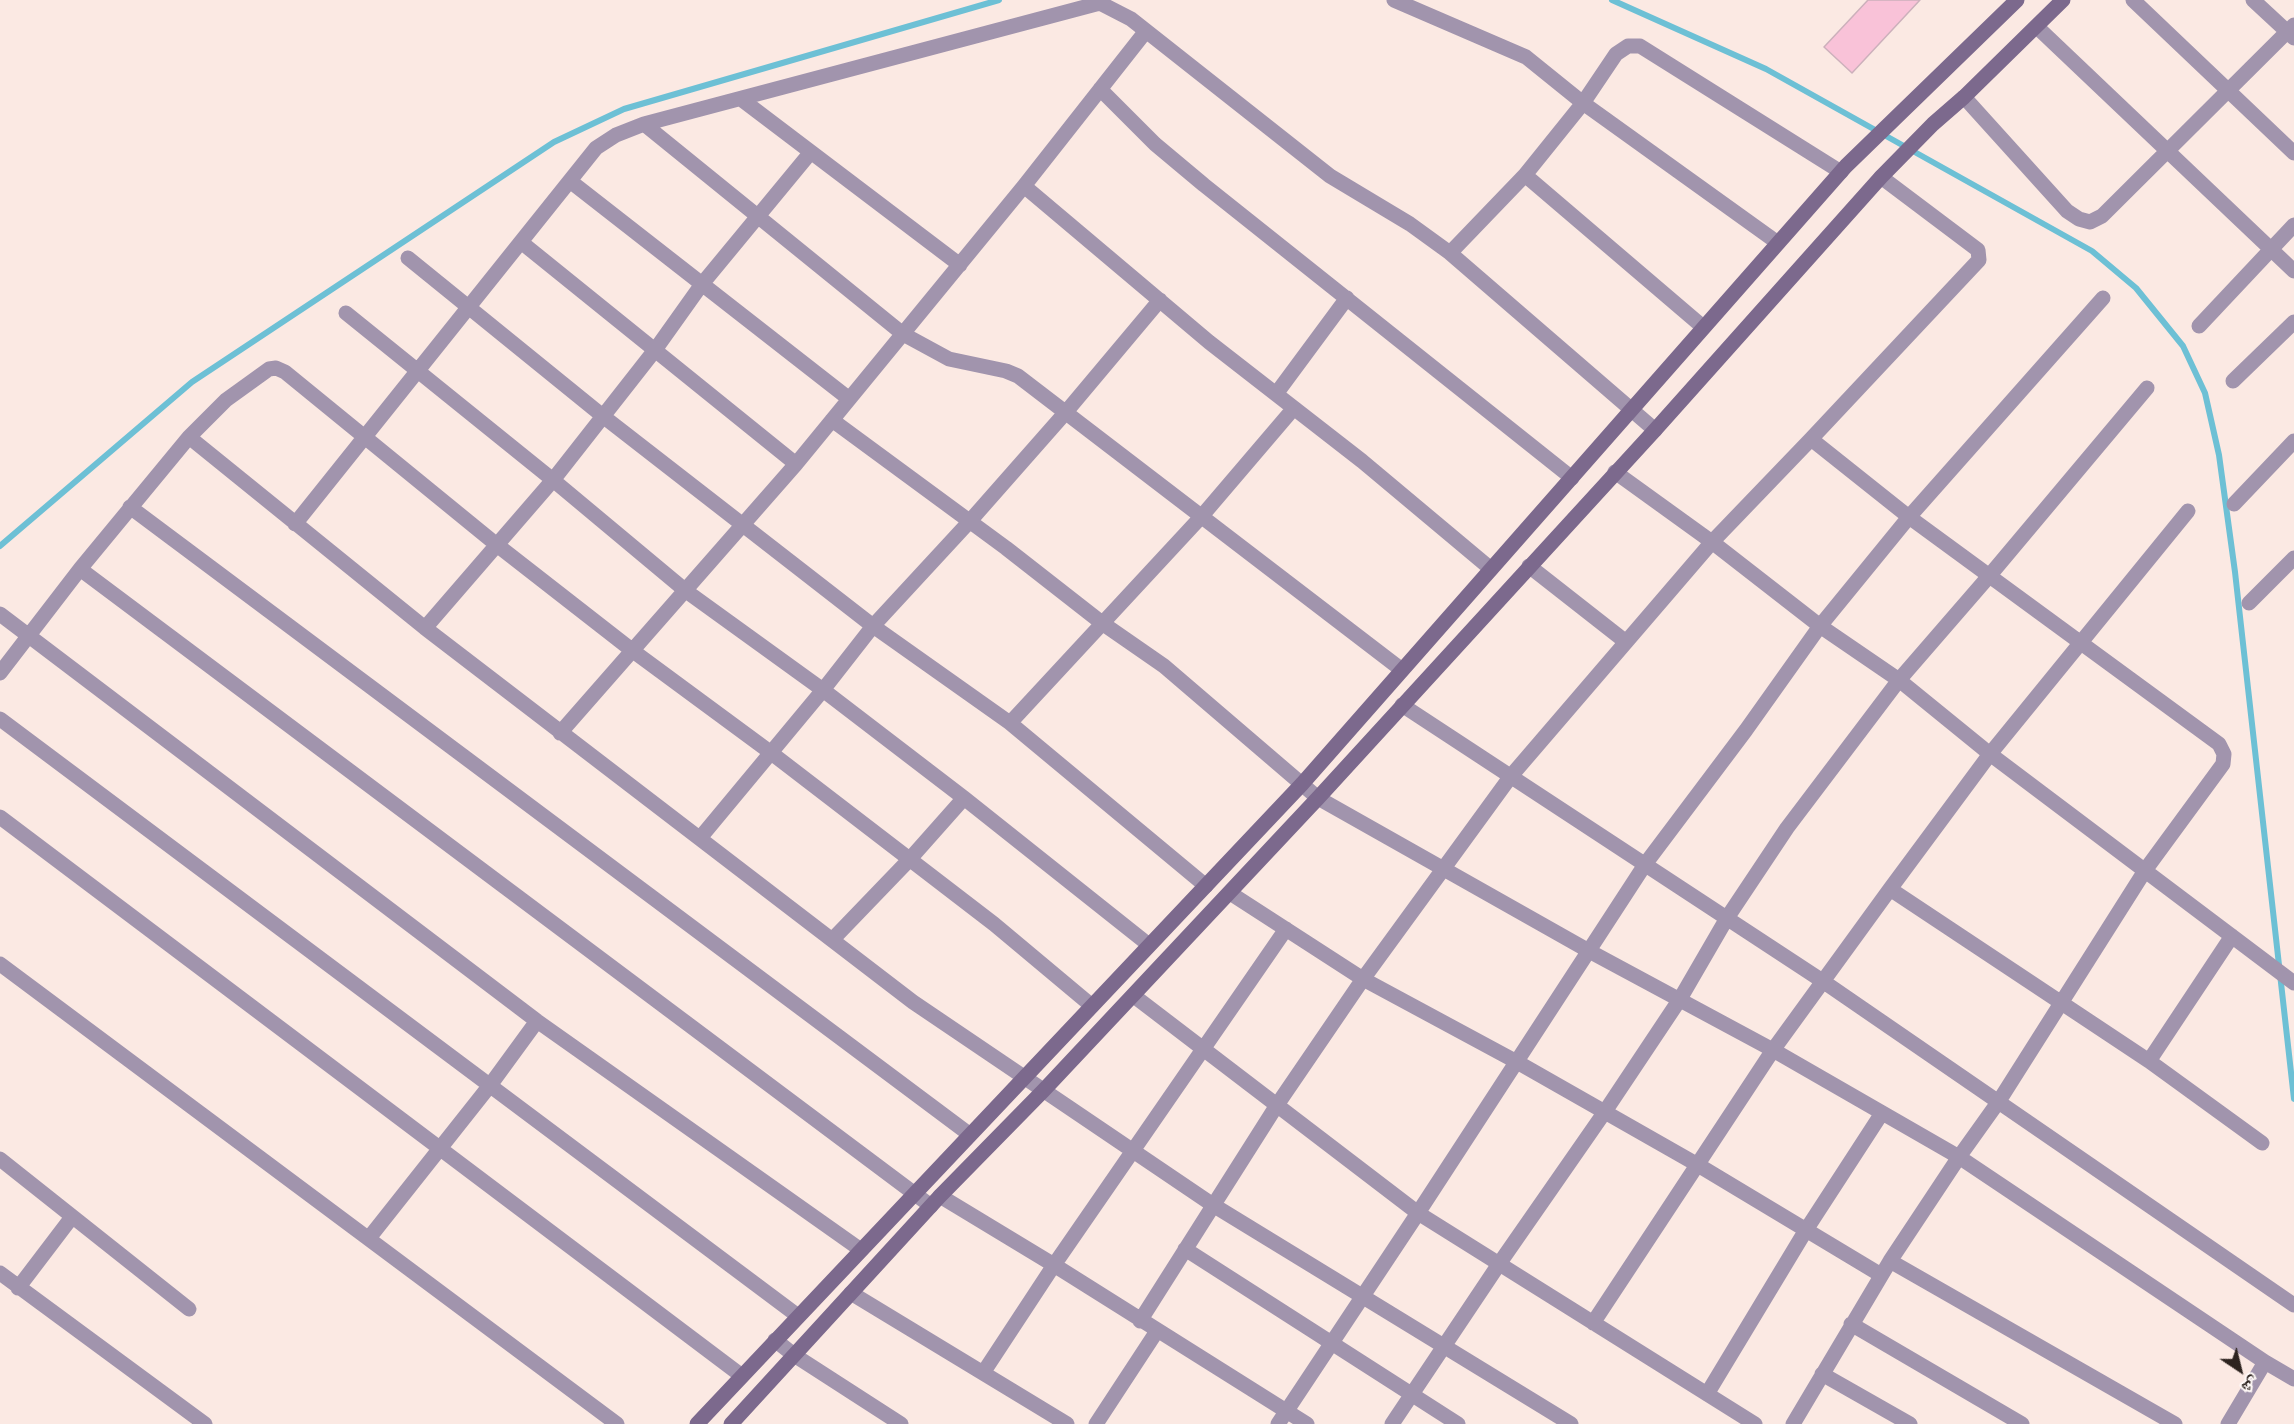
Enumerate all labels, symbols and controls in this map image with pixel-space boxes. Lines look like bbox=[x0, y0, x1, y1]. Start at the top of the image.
north arrow bbox=[2210, 1340, 2270, 1400]
text: ش bbox=[2238, 1372, 2264, 1399]

